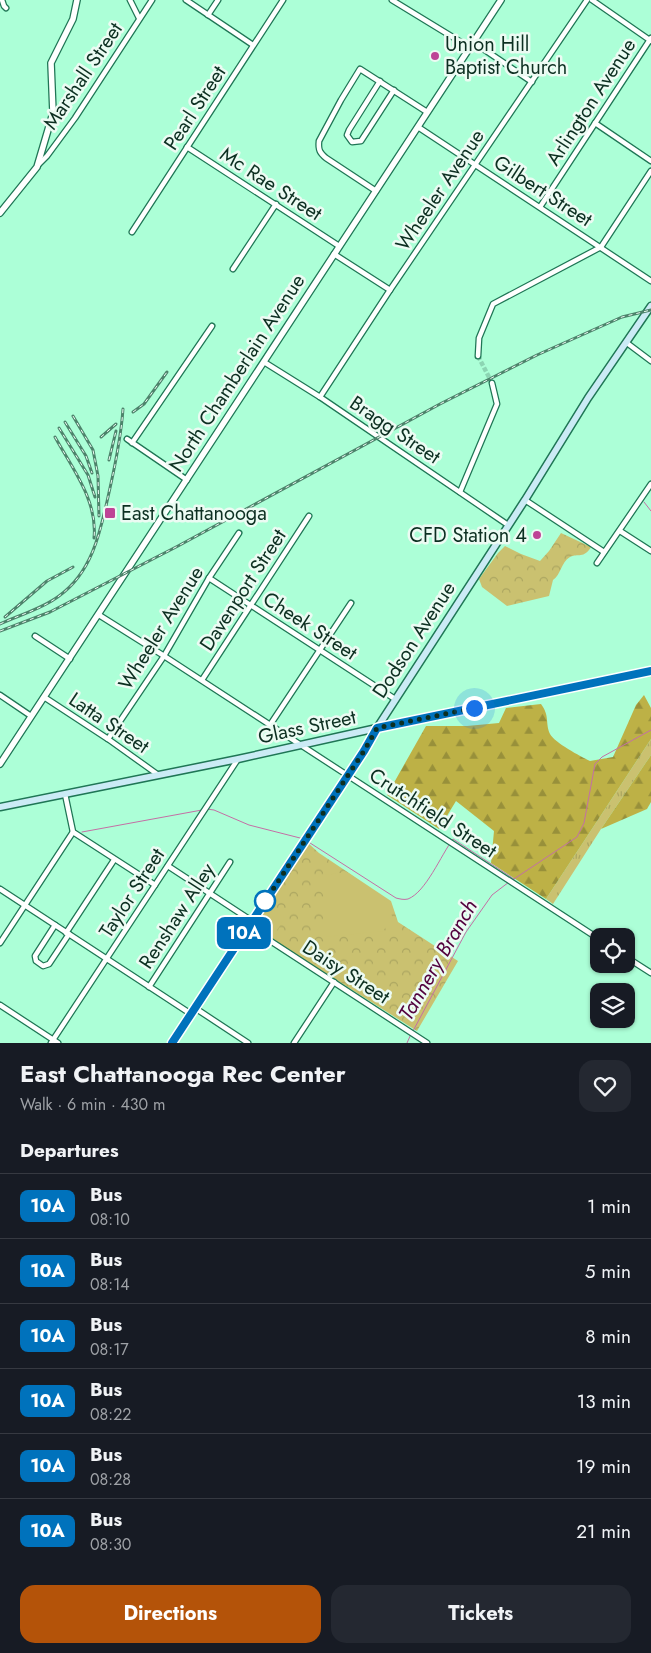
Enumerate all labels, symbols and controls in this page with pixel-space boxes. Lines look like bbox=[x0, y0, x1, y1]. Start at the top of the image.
street label: Marshall Street bbox=[36, 16, 130, 135]
place label: Union Hill Baptist Church bbox=[445, 30, 567, 82]
street label: Arlington Avenue bbox=[539, 33, 643, 171]
marker: Union Hill Baptist Church bbox=[429, 50, 441, 62]
street label: Pearl Street bbox=[157, 60, 233, 156]
street label: Wheeler Avenue bbox=[389, 123, 491, 257]
street label: Mc Rae Street bbox=[214, 140, 328, 228]
street label: Gilbert Street bbox=[488, 148, 598, 234]
street label: North Chamberlain Avenue bbox=[162, 268, 312, 478]
street label: Bragg Street bbox=[344, 389, 446, 471]
place label: East Chattanooga bbox=[121, 499, 267, 528]
marker: East Chattanooga bbox=[103, 506, 117, 520]
place label: CFD Station 4 bbox=[409, 521, 527, 550]
street label: Davenport Street bbox=[193, 523, 293, 657]
marker: CFD Station 4 bbox=[531, 529, 543, 541]
street label: Wheeler Avenue bbox=[111, 561, 211, 695]
street label: Dodson Avenue bbox=[365, 576, 463, 704]
street label: Cheek Street bbox=[257, 585, 363, 667]
street label: Latta Street bbox=[63, 685, 155, 761]
your location bbox=[462, 696, 487, 721]
street label: Glass Street bbox=[255, 702, 359, 752]
street label: Crutchfield Street bbox=[364, 761, 503, 865]
street label: Taylor Street bbox=[92, 842, 172, 944]
street label: Renshaw Alley bbox=[132, 857, 222, 975]
unlabelled marker bbox=[254, 890, 276, 912]
water label: Tannery Branch bbox=[391, 894, 485, 1026]
line badge: 10A bbox=[215, 917, 273, 949]
text: 10A bbox=[227, 920, 261, 946]
map controls bbox=[590, 928, 635, 1028]
button: locate bbox=[590, 928, 635, 973]
street label: Daisy Street bbox=[297, 933, 396, 1011]
button: layers bbox=[590, 983, 635, 1028]
text: East Chattanooga Rec Center bbox=[20, 1056, 346, 1091]
button: heart bbox=[579, 1060, 631, 1112]
text: Walk · 6 min · 430 m bbox=[20, 1093, 165, 1116]
text: Departures bbox=[20, 1137, 119, 1164]
text: Bus bbox=[90, 1181, 122, 1208]
text: 10A bbox=[30, 1193, 65, 1219]
text: 1 min bbox=[587, 1193, 631, 1220]
text: 08:10 bbox=[90, 1208, 130, 1231]
text: Bus bbox=[90, 1246, 122, 1273]
text: 10A bbox=[30, 1258, 65, 1284]
text: 5 min bbox=[585, 1258, 631, 1285]
text: 08:14 bbox=[90, 1273, 130, 1296]
text: Bus bbox=[90, 1311, 122, 1338]
text: 10A bbox=[30, 1323, 65, 1349]
text: 8 min bbox=[585, 1323, 631, 1350]
text: 08:17 bbox=[90, 1338, 129, 1361]
text: Bus bbox=[90, 1376, 122, 1403]
text: 10A bbox=[30, 1388, 65, 1414]
text: 13 min bbox=[577, 1388, 631, 1415]
text: 08:22 bbox=[90, 1403, 131, 1426]
text: Bus bbox=[90, 1441, 122, 1468]
text: 10A bbox=[30, 1453, 65, 1479]
text: 19 min bbox=[576, 1453, 631, 1480]
text: 08:28 bbox=[90, 1468, 131, 1491]
text: Bus bbox=[90, 1506, 122, 1533]
text: 10A bbox=[30, 1518, 65, 1544]
text: 21 min bbox=[576, 1518, 631, 1545]
text: 08:30 bbox=[90, 1533, 131, 1556]
button: Directions bbox=[20, 1585, 321, 1643]
button: Tickets bbox=[331, 1585, 631, 1643]

